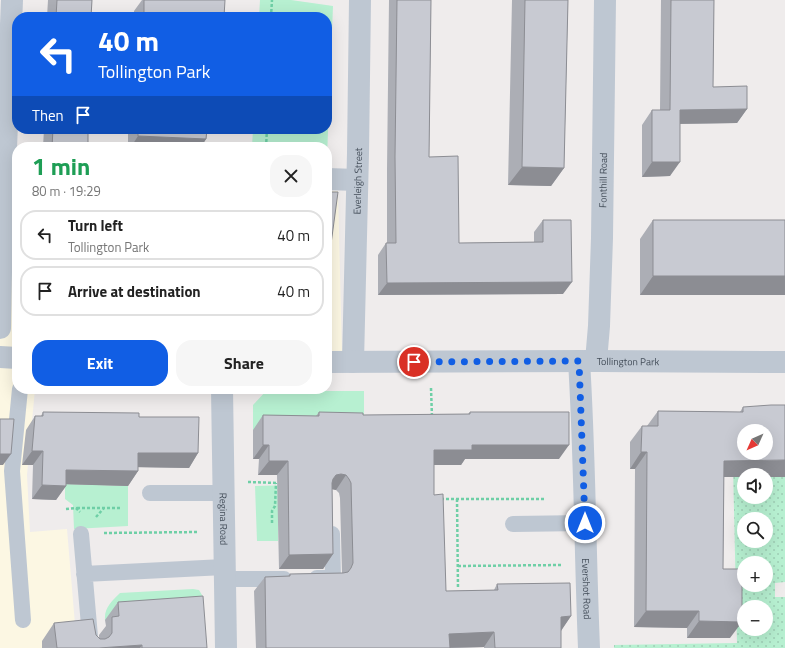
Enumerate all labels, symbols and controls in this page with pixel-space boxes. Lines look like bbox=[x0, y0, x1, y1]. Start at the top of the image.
text: 40 m bbox=[98, 19, 159, 62]
icon: left bbox=[32, 28, 84, 80]
text: Tollington Park bbox=[98, 58, 210, 85]
text: Then bbox=[32, 104, 64, 127]
icon: arrive bbox=[72, 104, 94, 126]
street label: Everleigh Street bbox=[350, 147, 366, 215]
text: 1 min bbox=[32, 148, 90, 184]
street label: Fonthill Road bbox=[595, 152, 611, 208]
button: close bbox=[270, 155, 312, 197]
text: 80 m · 19:29 bbox=[32, 181, 101, 201]
text: Turn left bbox=[68, 214, 123, 237]
icon: left bbox=[34, 224, 56, 246]
text: 40 m bbox=[277, 224, 310, 247]
text: Tollington Park bbox=[68, 237, 149, 257]
icon: arrive bbox=[34, 280, 56, 302]
text: Arrive at destination bbox=[68, 280, 201, 303]
text: 40 m bbox=[277, 280, 310, 303]
button: Exit bbox=[32, 340, 168, 386]
button: Share bbox=[176, 340, 312, 386]
pin bbox=[397, 345, 431, 379]
icon: arrive bbox=[403, 351, 425, 373]
street label: Tollington Park bbox=[597, 354, 660, 369]
north arrow bbox=[737, 424, 773, 460]
map controls bbox=[737, 424, 773, 636]
button: sound bbox=[737, 468, 773, 504]
street label: Regina Road bbox=[216, 493, 231, 545]
position arrow bbox=[564, 502, 606, 544]
button: search bbox=[737, 512, 773, 548]
button: + bbox=[737, 556, 773, 592]
street label: Evershot Road bbox=[578, 558, 595, 620]
button: − bbox=[737, 600, 773, 636]

